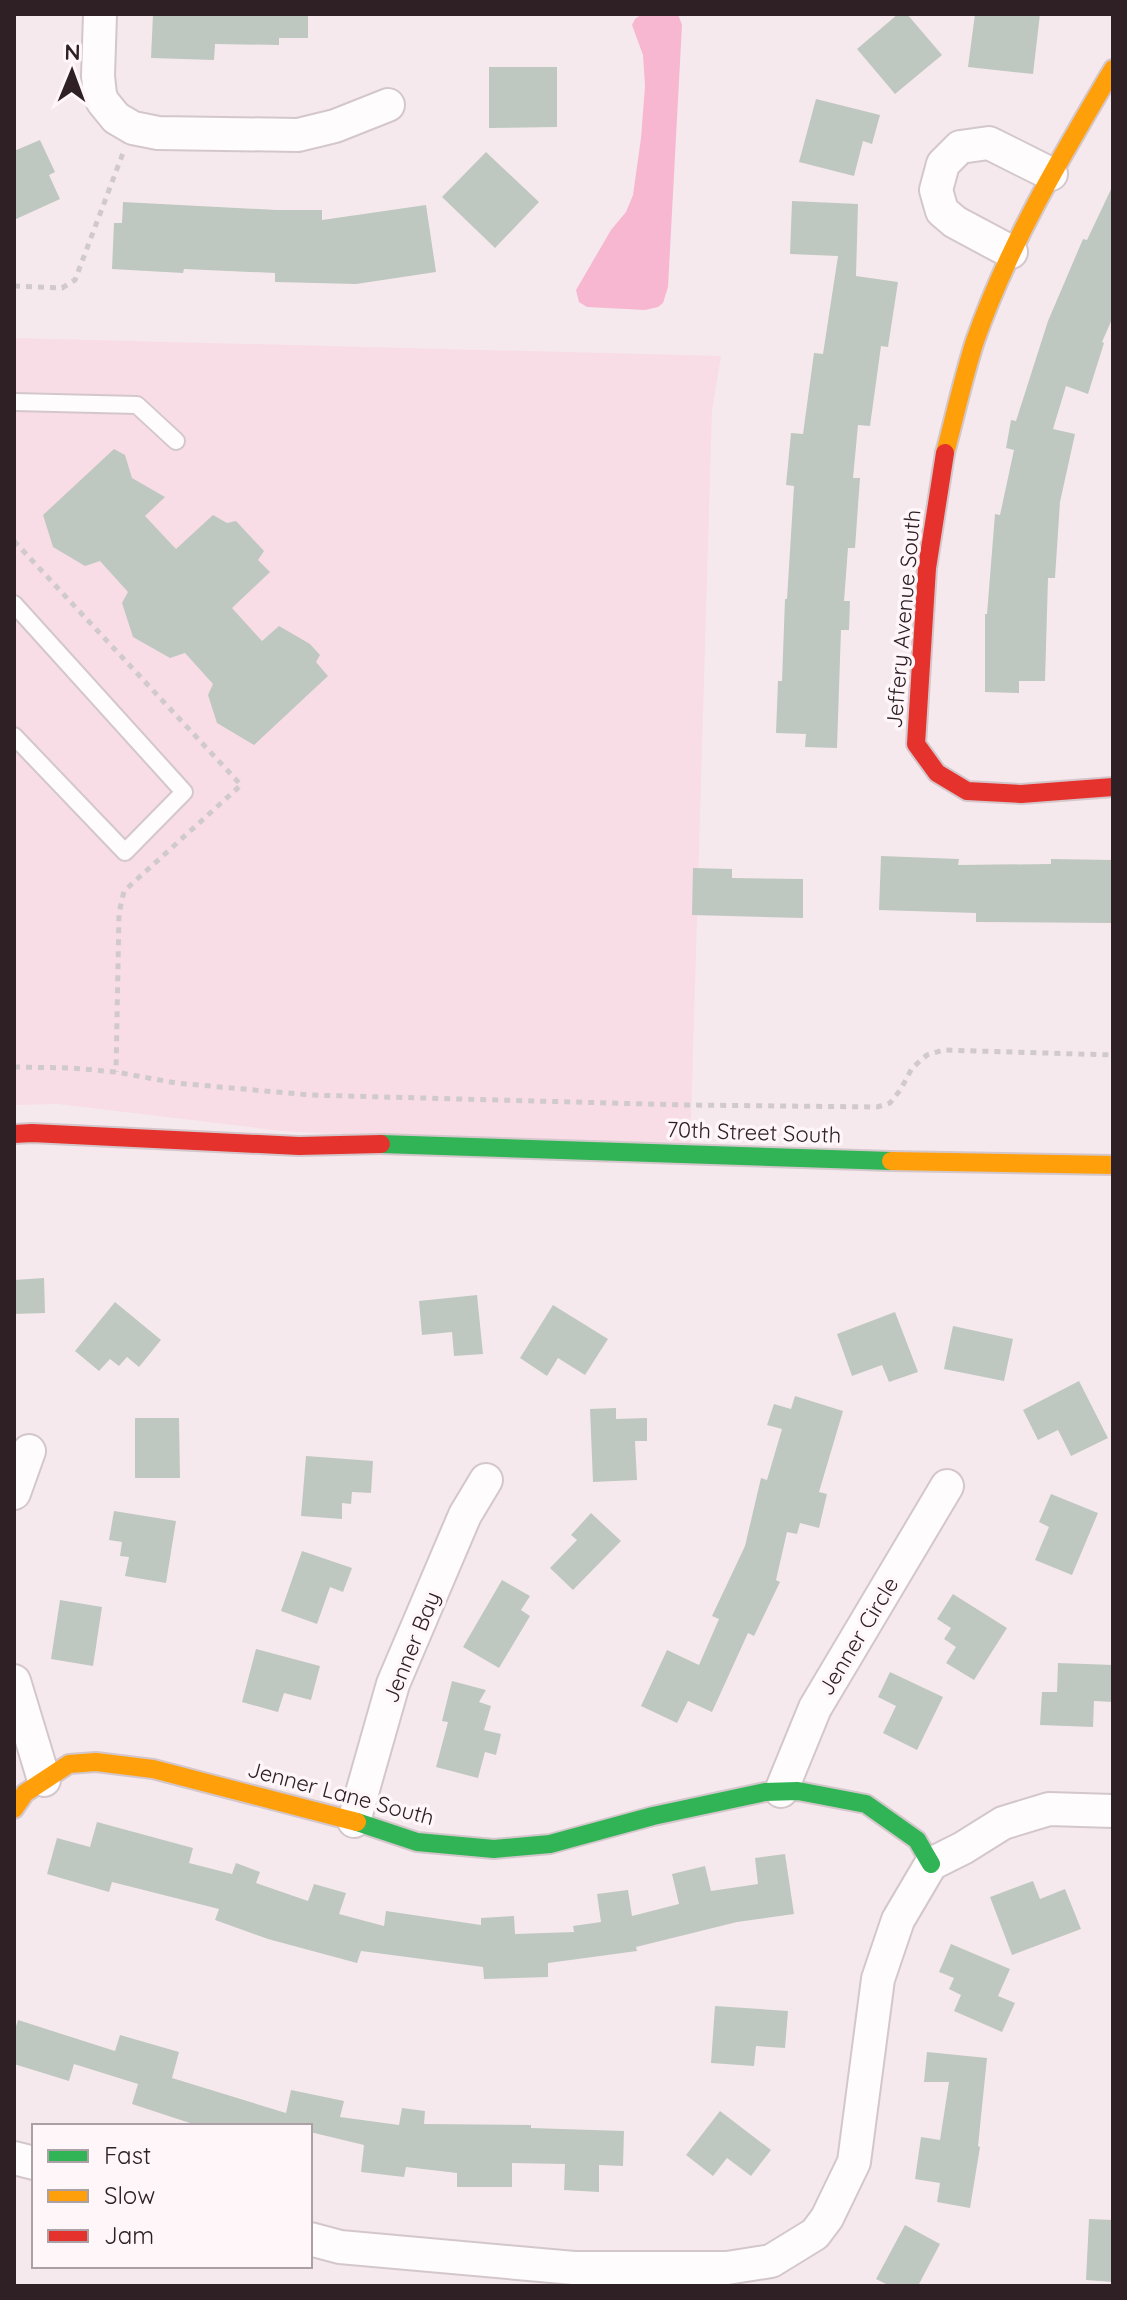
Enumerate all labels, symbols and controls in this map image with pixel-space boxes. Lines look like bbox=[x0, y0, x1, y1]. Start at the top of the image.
north arrow bbox=[32, 32, 112, 112]
text: N bbox=[64, 38, 81, 66]
street label: Jeffery Avenue South bbox=[879, 508, 927, 730]
street label: 70th Street South bbox=[666, 1115, 842, 1149]
street label: Jenner Circle bbox=[812, 1572, 904, 1700]
street label: Jenner Bay bbox=[376, 1587, 446, 1707]
street label: Jenner Lane South bbox=[245, 1755, 437, 1831]
legend bbox=[32, 2124, 312, 2268]
text: Fast bbox=[104, 2140, 151, 2170]
text: Slow bbox=[104, 2180, 155, 2210]
text: Jam bbox=[104, 2220, 154, 2250]

